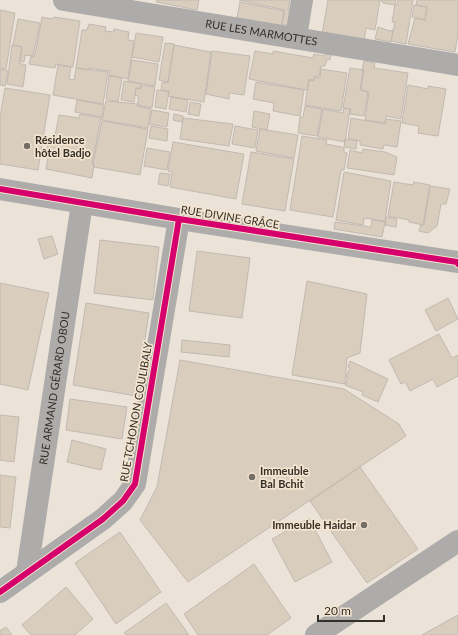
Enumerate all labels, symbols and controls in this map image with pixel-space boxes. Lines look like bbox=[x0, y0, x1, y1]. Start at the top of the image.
street label: RUE LES MARMOTTES bbox=[204, 16, 319, 48]
place label: Résidence hôtel Badjo bbox=[35, 133, 91, 159]
marker: Résidence hôtel Badjo bbox=[22, 141, 32, 151]
street label: RUE DIVINE GRÂCE bbox=[180, 202, 280, 231]
street label: RUE ARMAND GÉRARD OBOU bbox=[36, 310, 72, 466]
street label: RUE TCHONON COULIBALY bbox=[117, 341, 154, 483]
place label: Immeuble Bal Bchit bbox=[260, 464, 309, 490]
marker: Immeuble Bal Bchit bbox=[247, 472, 257, 482]
place label: Immeuble Haidar bbox=[272, 518, 357, 531]
marker: Immeuble Haidar bbox=[359, 520, 369, 530]
scale bar bbox=[318, 597, 384, 623]
text: 20 m bbox=[324, 603, 351, 618]

